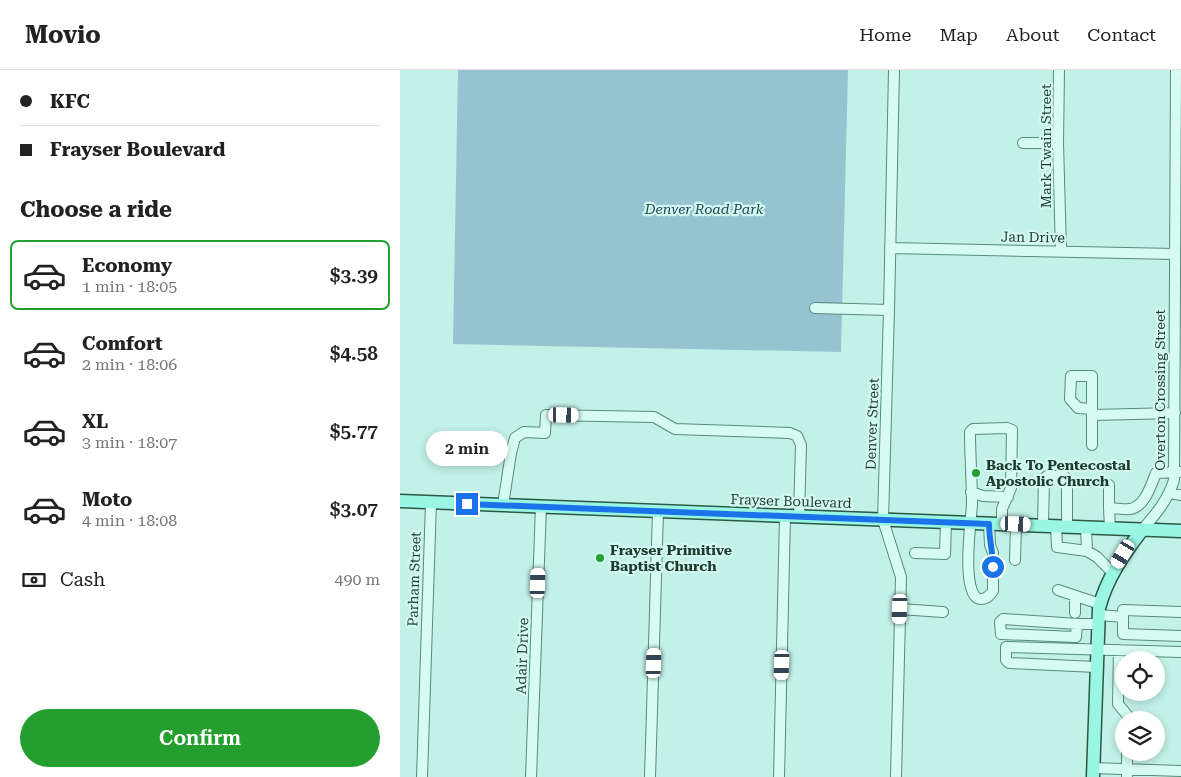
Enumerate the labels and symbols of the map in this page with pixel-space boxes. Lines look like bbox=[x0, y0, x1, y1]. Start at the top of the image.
street label: Mark Twain Street bbox=[1038, 84, 1054, 208]
park label: Denver Road Park bbox=[644, 201, 764, 217]
street label: Jan Drive bbox=[1001, 228, 1066, 246]
street label: Overton Crossing Street bbox=[1152, 309, 1168, 471]
street label: Denver Street bbox=[862, 378, 882, 470]
car bbox=[548, 407, 579, 423]
callout: 2 min bbox=[426, 432, 508, 466]
place label: Back To Pentecostal Apostolic Church bbox=[986, 457, 1131, 489]
marker: Back To Pentecostal Apostolic Church bbox=[970, 467, 982, 479]
street label: Frayser Boulevard bbox=[730, 491, 852, 511]
route end bbox=[456, 493, 478, 515]
car bbox=[1000, 516, 1031, 532]
street label: Parham Street bbox=[404, 531, 424, 627]
car bbox=[1108, 537, 1137, 571]
place label: Frayser Primitive Baptist Church bbox=[610, 542, 732, 574]
marker: Frayser Primitive Baptist Church bbox=[594, 552, 606, 564]
route start bbox=[982, 556, 1004, 578]
car bbox=[529, 568, 546, 598]
car bbox=[891, 594, 908, 624]
street label: Adair Drive bbox=[513, 617, 531, 695]
car bbox=[645, 648, 662, 678]
car bbox=[773, 650, 790, 680]

